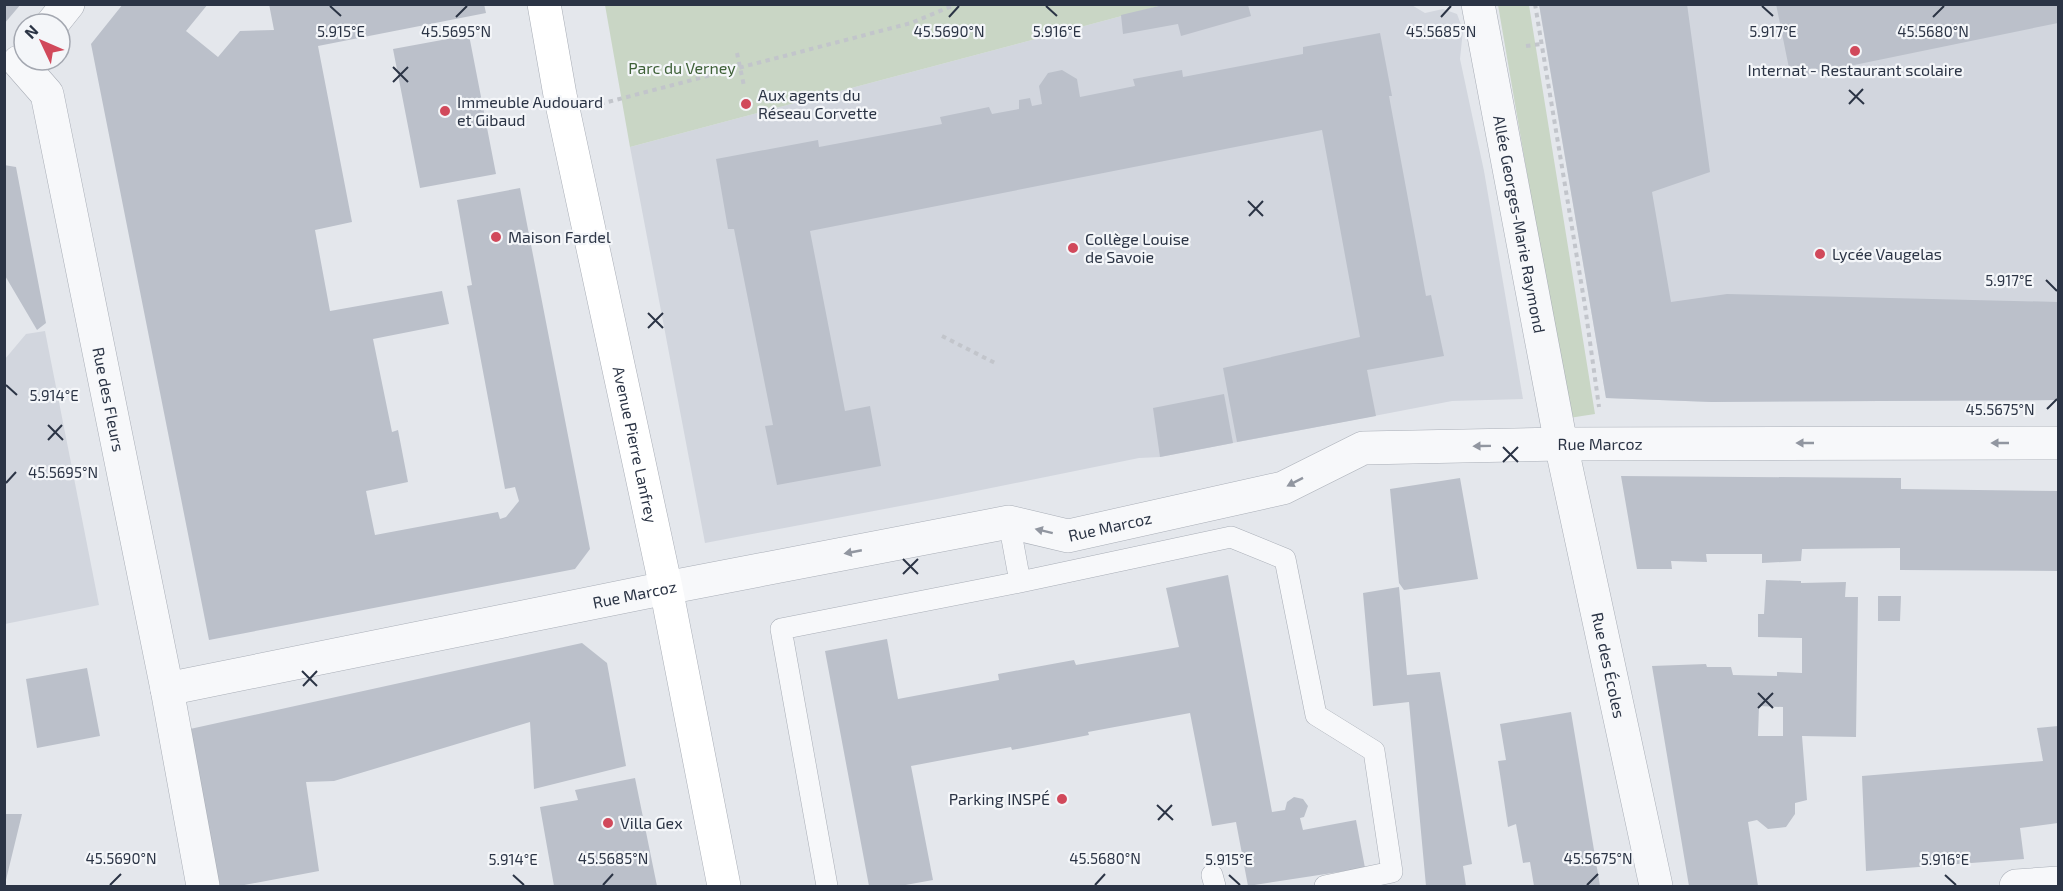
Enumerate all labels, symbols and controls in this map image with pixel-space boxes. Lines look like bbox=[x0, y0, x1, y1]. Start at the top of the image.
north arrow bbox=[12, 12, 72, 72]
text: N bbox=[20, 20, 42, 42]
text: 5.915°E bbox=[317, 22, 365, 40]
text: 45.5695°N bbox=[421, 22, 491, 40]
text: 45.5690°N bbox=[914, 22, 984, 40]
text: 5.916°E bbox=[1033, 22, 1081, 40]
text: 45.5685°N bbox=[1406, 22, 1476, 40]
text: 5.917°E bbox=[1749, 22, 1797, 40]
text: 45.5680°N bbox=[1897, 22, 1969, 40]
marker: Internat - Restaurant scolaire bbox=[1848, 44, 1862, 58]
park label: Parc du Verney bbox=[628, 58, 736, 77]
place label: Internat - Restaurant scolaire bbox=[1748, 60, 1963, 79]
place label: Aux agents du Réseau Corvette bbox=[758, 85, 877, 122]
place label: Immeuble Audouard et Gibaud bbox=[457, 92, 603, 129]
marker: Aux agents du Réseau Corvette bbox=[739, 97, 753, 111]
marker: Immeuble Audouard et Gibaud bbox=[438, 104, 452, 118]
street label: Allée Georges-Marie Raymond bbox=[1490, 114, 1550, 335]
place label: Maison Fardel bbox=[508, 227, 611, 246]
place label: Collège Louise de Savoie bbox=[1085, 229, 1189, 266]
marker: Maison Fardel bbox=[489, 230, 503, 244]
marker: Collège Louise de Savoie bbox=[1066, 241, 1080, 255]
place label: Lycée Vaugelas bbox=[1832, 244, 1942, 263]
marker: Lycée Vaugelas bbox=[1813, 247, 1827, 261]
text: 5.917°E bbox=[1985, 271, 2033, 289]
street label: Rue des Fleurs bbox=[89, 345, 129, 453]
street label: Avenue Pierre Lanfrey bbox=[610, 364, 662, 525]
text: 5.914°E bbox=[29, 386, 79, 404]
text: 45.5675°N bbox=[1965, 400, 2035, 418]
street label: Rue Marcoz bbox=[1558, 434, 1643, 453]
one-way arrow bbox=[1796, 438, 1815, 448]
one-way arrow bbox=[1991, 438, 2010, 448]
one-way arrow bbox=[1472, 441, 1491, 450]
text: 45.5695°N bbox=[28, 463, 98, 481]
one-way arrow bbox=[1286, 478, 1303, 487]
street label: Rue Marcoz bbox=[1066, 508, 1153, 545]
one-way arrow bbox=[1035, 525, 1053, 535]
one-way arrow bbox=[843, 548, 862, 557]
street label: Rue Marcoz bbox=[591, 576, 678, 612]
street label: Rue des Écoles bbox=[1588, 610, 1630, 720]
place label: Parking INSPÉ bbox=[949, 789, 1050, 808]
marker: Parking INSPÉ bbox=[1055, 792, 1069, 806]
place label: Villa Gex bbox=[620, 813, 683, 832]
marker: Villa Gex bbox=[601, 816, 615, 830]
text: 45.5690°N bbox=[86, 849, 156, 867]
text: 45.5685°N bbox=[578, 849, 648, 867]
text: 45.5680°N bbox=[1069, 849, 1141, 867]
text: 45.5675°N bbox=[1563, 849, 1633, 867]
text: 5.914°E bbox=[488, 850, 538, 868]
text: 5.915°E bbox=[1205, 850, 1253, 868]
text: 5.916°E bbox=[1921, 850, 1969, 868]

